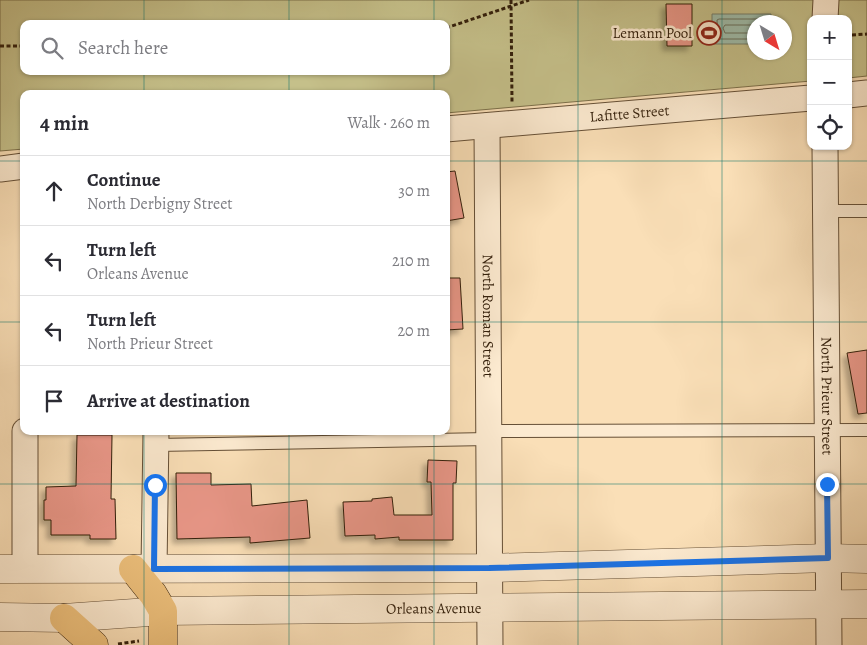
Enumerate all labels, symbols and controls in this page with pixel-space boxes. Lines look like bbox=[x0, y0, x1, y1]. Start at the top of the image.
north arrow bbox=[747, 15, 792, 60]
map controls bbox=[807, 15, 852, 150]
button: + bbox=[807, 15, 852, 60]
search box bbox=[20, 20, 450, 75]
sports icon: Lemann Pool bbox=[696, 20, 722, 46]
place label: Lemann Pool bbox=[613, 23, 692, 43]
icon: search bbox=[38, 34, 66, 62]
text: Search here bbox=[78, 35, 168, 61]
button: − bbox=[807, 60, 852, 105]
street label: Lafitte Street bbox=[589, 100, 670, 127]
button: locate bbox=[807, 105, 852, 150]
text: 4 min bbox=[40, 109, 89, 137]
text: Walk · 260 m bbox=[348, 112, 430, 134]
text: Continue bbox=[87, 167, 161, 193]
icon: ahead bbox=[40, 177, 68, 205]
text: 30 m bbox=[398, 180, 430, 202]
text: North Derbigny Street bbox=[87, 193, 233, 215]
text: Turn left bbox=[87, 237, 156, 263]
icon: left bbox=[40, 247, 68, 275]
text: 210 m bbox=[392, 250, 430, 272]
street label: North Roman Street bbox=[478, 254, 498, 378]
text: Orleans Avenue bbox=[87, 263, 189, 285]
text: Turn left bbox=[87, 307, 156, 333]
icon: left bbox=[40, 317, 68, 345]
text: 20 m bbox=[397, 320, 430, 342]
text: North Prieur Street bbox=[87, 333, 213, 355]
street label: North Prieur Street bbox=[817, 337, 837, 455]
icon: arrive bbox=[40, 387, 68, 415]
text: Arrive at destination bbox=[87, 388, 250, 414]
route end bbox=[816, 473, 839, 496]
route start bbox=[144, 474, 167, 497]
street label: Orleans Avenue bbox=[386, 598, 482, 619]

